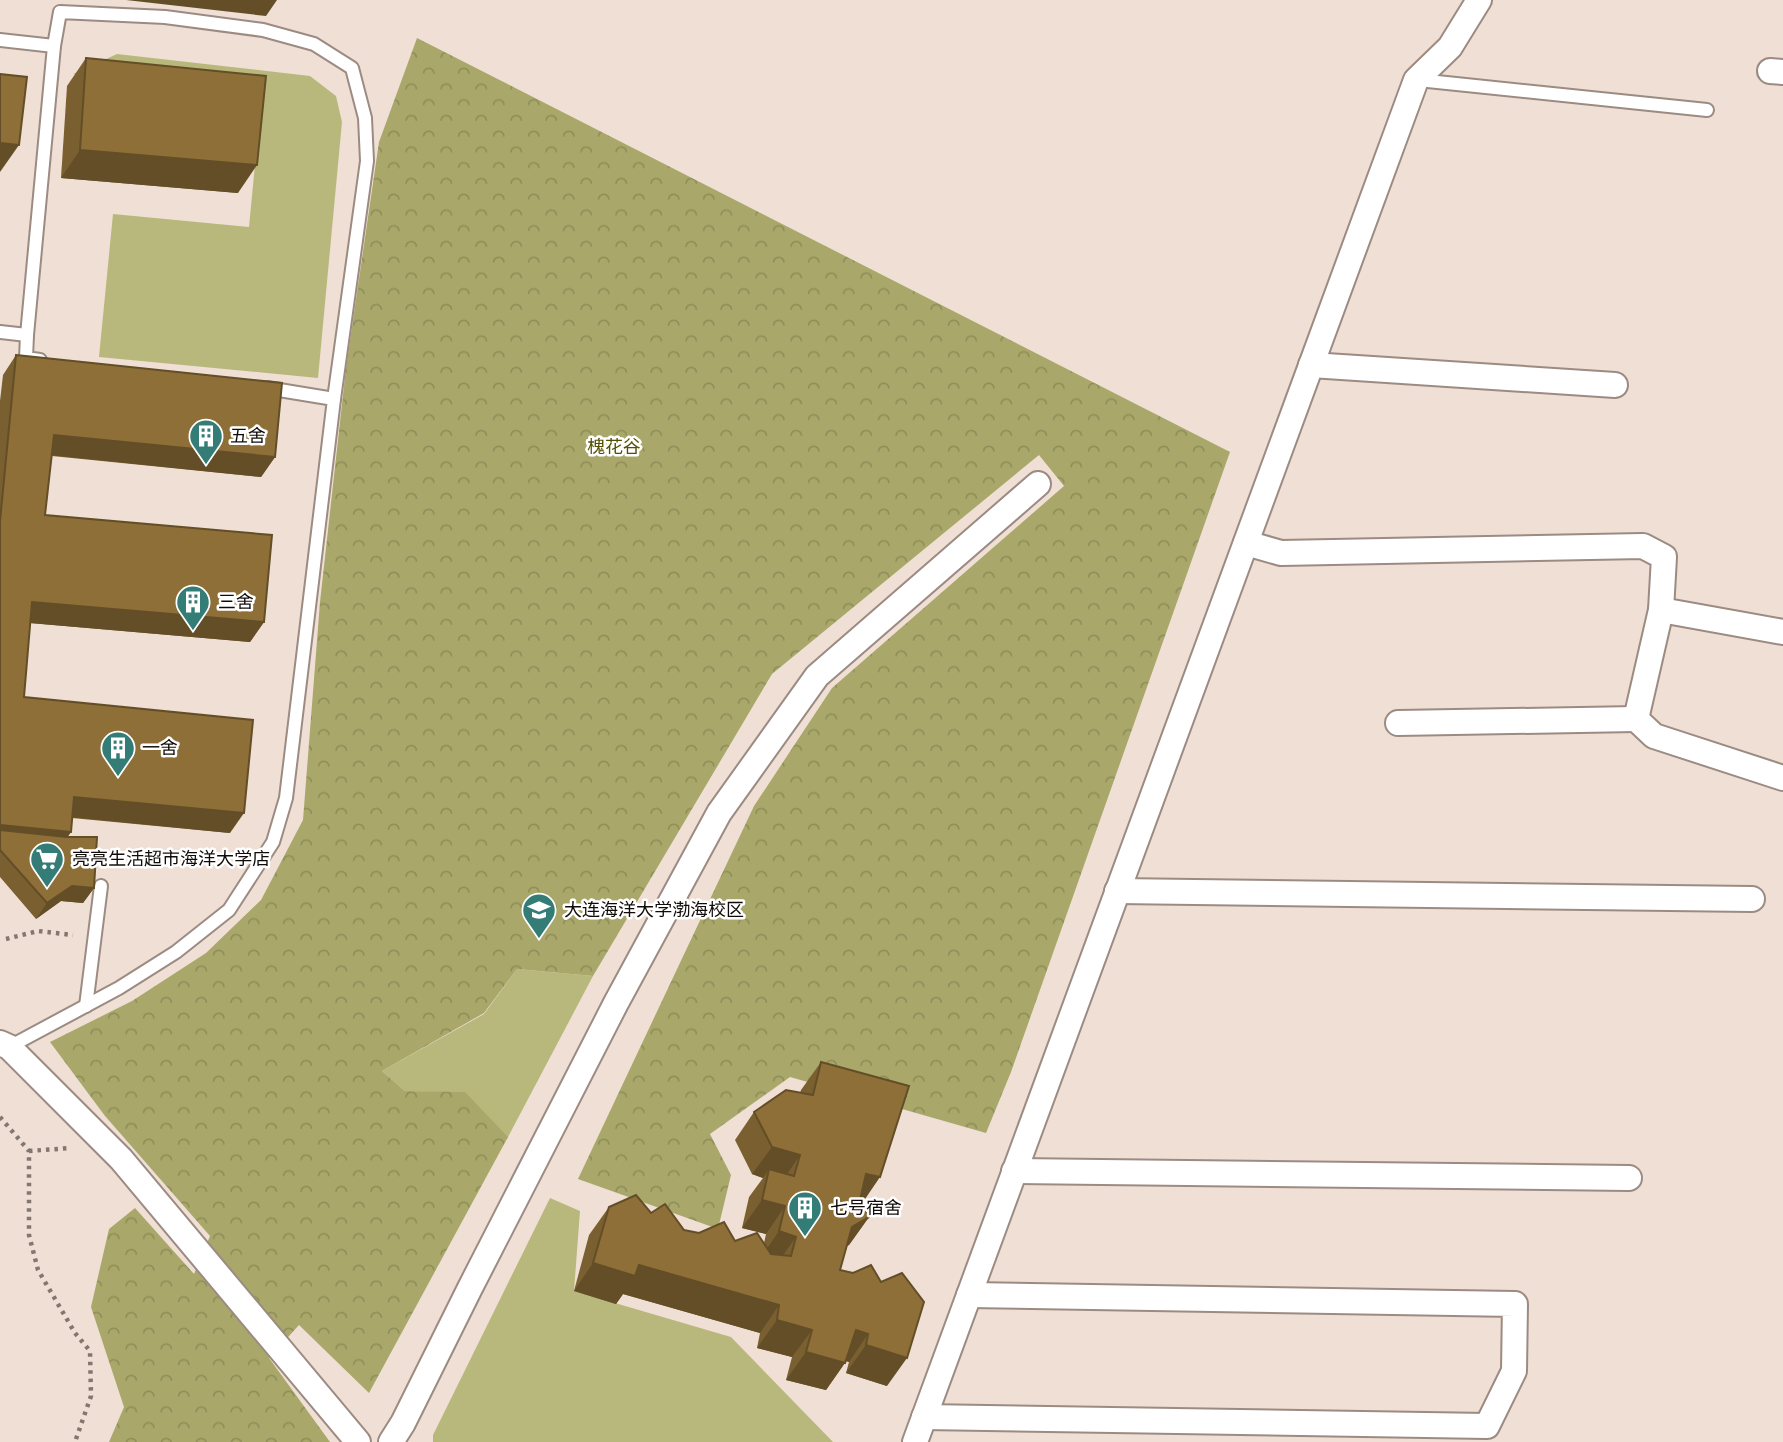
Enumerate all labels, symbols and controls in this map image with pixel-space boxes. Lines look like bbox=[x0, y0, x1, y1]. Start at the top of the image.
building icon: 五舍 bbox=[187, 417, 225, 466]
place label: 五舍 bbox=[230, 426, 266, 449]
park label: 槐花谷 bbox=[587, 437, 641, 460]
building icon: 三舍 bbox=[174, 583, 212, 632]
place label: 三舍 bbox=[218, 592, 254, 615]
building icon: 一舍 bbox=[99, 729, 137, 778]
place label: 一舍 bbox=[142, 738, 178, 761]
supermarket icon: 亮亮生活超市海洋大学店 bbox=[28, 840, 66, 889]
place label: 亮亮生活超市海洋大学店 bbox=[72, 849, 270, 872]
school or university icon: 大连海洋大学渤海校区 bbox=[520, 891, 558, 940]
place label: 大连海洋大学渤海校区 bbox=[564, 900, 744, 923]
building icon: 七号宿舍 bbox=[786, 1189, 824, 1238]
place label: 七号宿舍 bbox=[830, 1198, 902, 1221]

